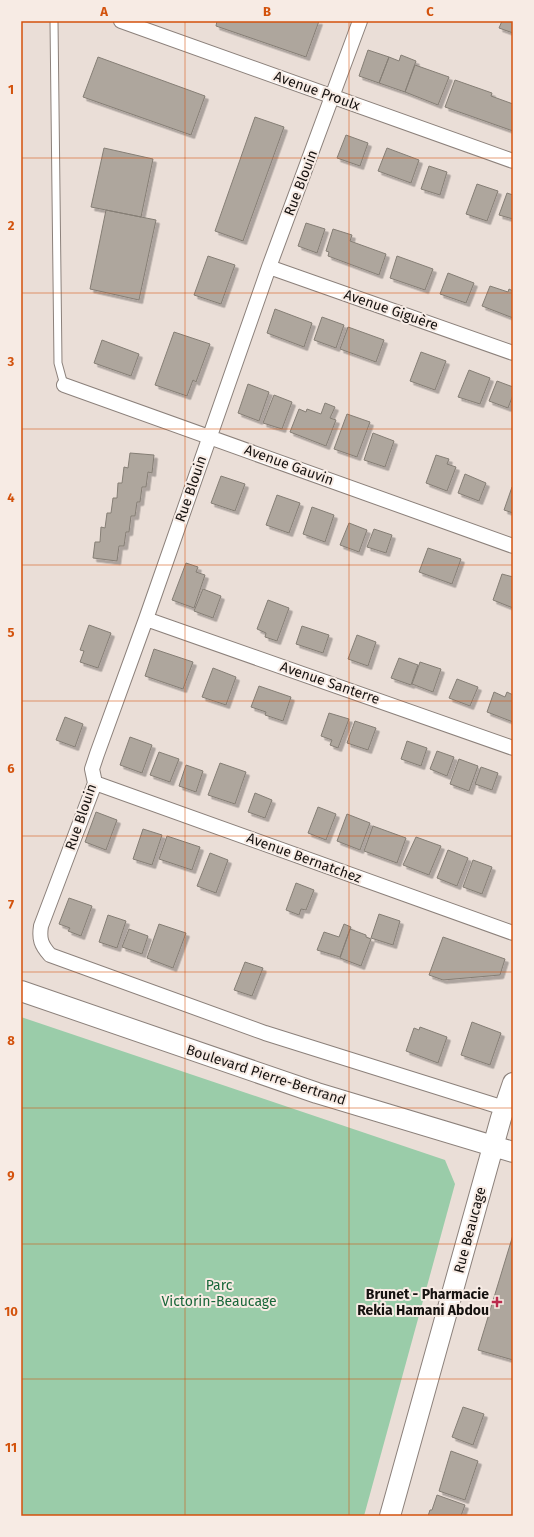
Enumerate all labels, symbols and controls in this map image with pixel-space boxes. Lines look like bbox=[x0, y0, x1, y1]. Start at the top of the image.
text: A bbox=[99, 4, 108, 19]
text: B bbox=[263, 4, 271, 19]
text: C bbox=[426, 4, 434, 19]
street label: Avenue Proulx bbox=[272, 68, 362, 114]
text: 1 bbox=[8, 82, 14, 97]
street label: Rue Blouin bbox=[281, 148, 321, 218]
text: 2 bbox=[8, 218, 15, 233]
street label: Avenue Giguère bbox=[342, 286, 440, 334]
text: 3 bbox=[7, 354, 15, 369]
street label: Avenue Gauvin bbox=[242, 441, 336, 489]
street label: Rue Blouin bbox=[172, 454, 210, 524]
text: 4 bbox=[7, 490, 15, 505]
text: 5 bbox=[8, 625, 15, 640]
street label: Avenue Santerre bbox=[278, 658, 382, 708]
text: 6 bbox=[7, 761, 15, 776]
street label: Rue Blouin bbox=[62, 782, 100, 852]
street label: Avenue Bernatchez bbox=[244, 829, 364, 887]
text: 7 bbox=[8, 897, 14, 912]
text: 8 bbox=[7, 1033, 15, 1048]
street label: Boulevard Pierre-Bertrand bbox=[184, 1041, 348, 1109]
text: 9 bbox=[7, 1168, 15, 1183]
street label: Rue Beaucage bbox=[450, 1185, 490, 1275]
park label: Parc Victorin-Beaucage bbox=[161, 1277, 277, 1310]
place label: Brunet - Pharmacie Rekia Hamani Abdou bbox=[357, 1286, 489, 1319]
marker: Brunet - Pharmacie Rekia Hamani Abdou bbox=[492, 1297, 502, 1307]
text: 10 bbox=[4, 1304, 18, 1319]
text: 11 bbox=[5, 1440, 17, 1455]

